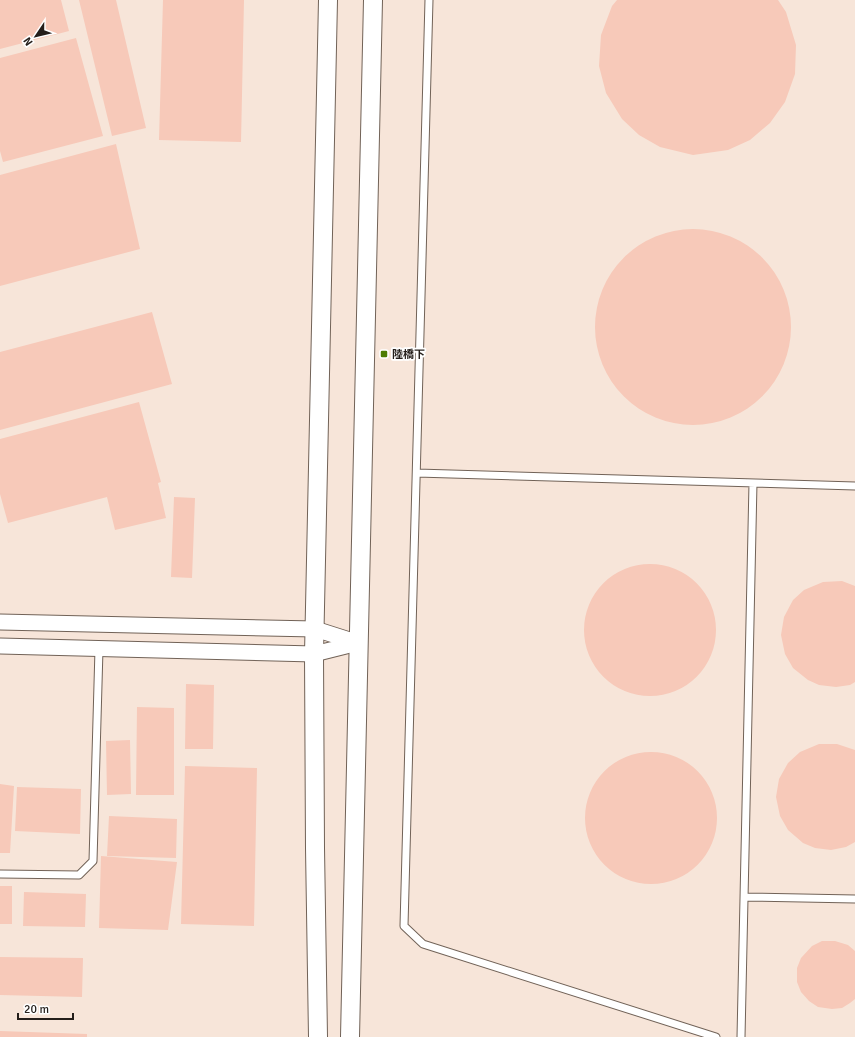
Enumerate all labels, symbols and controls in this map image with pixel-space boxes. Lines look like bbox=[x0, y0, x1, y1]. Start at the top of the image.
north arrow bbox=[16, 16, 56, 56]
text: N bbox=[21, 35, 36, 48]
place label: 陸橋下 bbox=[392, 348, 425, 361]
marker: 陸橋下 bbox=[379, 349, 389, 359]
scale bar bbox=[18, 995, 73, 1021]
text: 20 m bbox=[24, 1002, 49, 1017]

